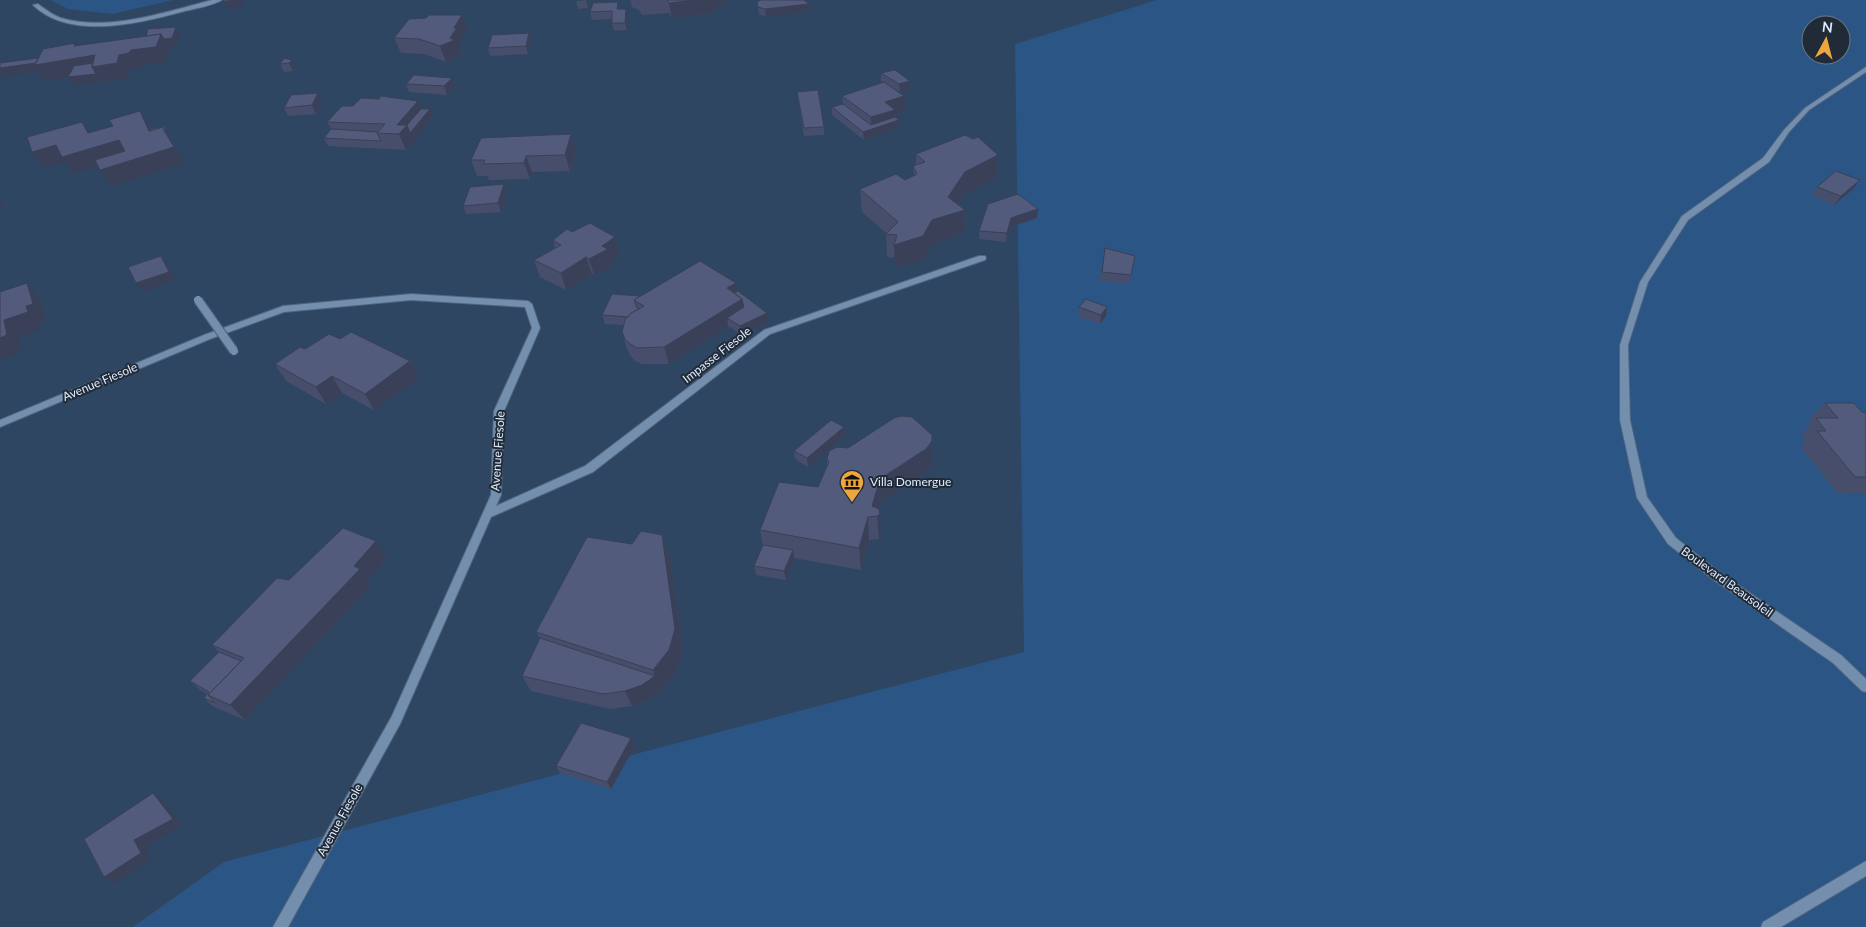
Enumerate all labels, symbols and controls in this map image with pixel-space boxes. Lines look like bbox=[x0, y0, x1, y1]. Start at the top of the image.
north arrow bbox=[1801, 15, 1851, 65]
text: N bbox=[1821, 18, 1834, 36]
street label: Impasse Fiesole bbox=[679, 323, 754, 386]
street label: Avenue Fiesole bbox=[60, 359, 140, 404]
street label: Avenue Fiesole bbox=[487, 411, 508, 491]
museum icon: Villa Domergue bbox=[839, 469, 865, 503]
place label: Villa Domergue bbox=[870, 474, 951, 489]
street label: Boulevard Beausoleil bbox=[1679, 543, 1776, 620]
street label: Avenue Fiesole bbox=[314, 781, 366, 858]

